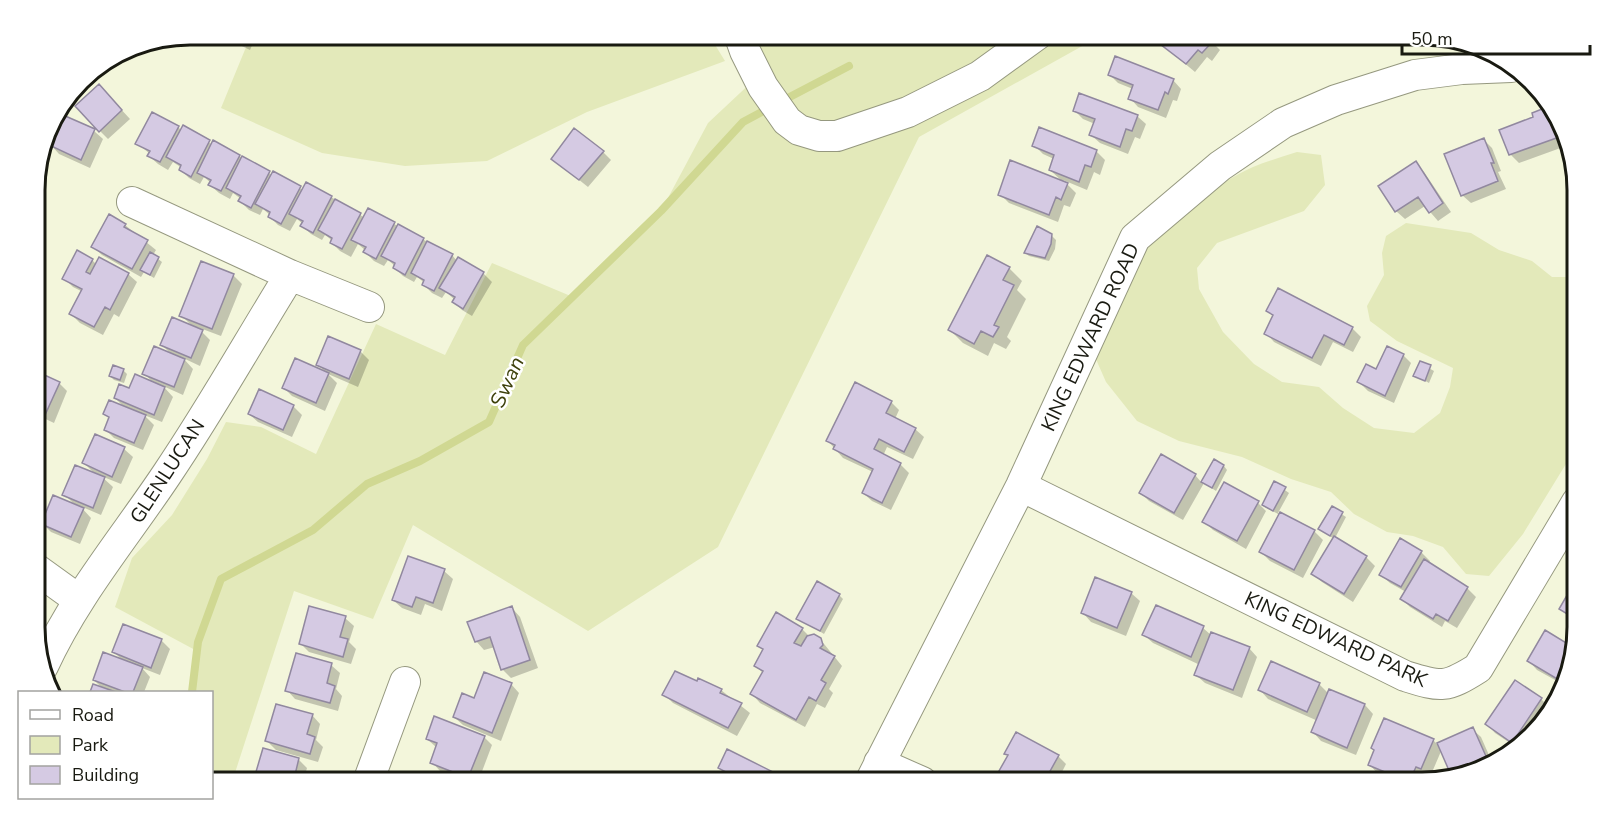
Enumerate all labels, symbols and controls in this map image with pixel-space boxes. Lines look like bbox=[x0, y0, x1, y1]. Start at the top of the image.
scale bar bbox=[1402, 18, 1590, 56]
text: 50 m bbox=[1411, 27, 1453, 51]
street label: KING EDWARD ROAD bbox=[1035, 239, 1146, 436]
water label: Swan bbox=[483, 352, 531, 412]
street label: GLENLUCAN bbox=[124, 414, 211, 529]
street label: KING EDWARD PARK bbox=[1240, 585, 1432, 694]
legend bbox=[18, 691, 213, 799]
text: Road bbox=[72, 703, 114, 727]
text: Park bbox=[72, 733, 109, 757]
text: Building bbox=[72, 763, 139, 787]

